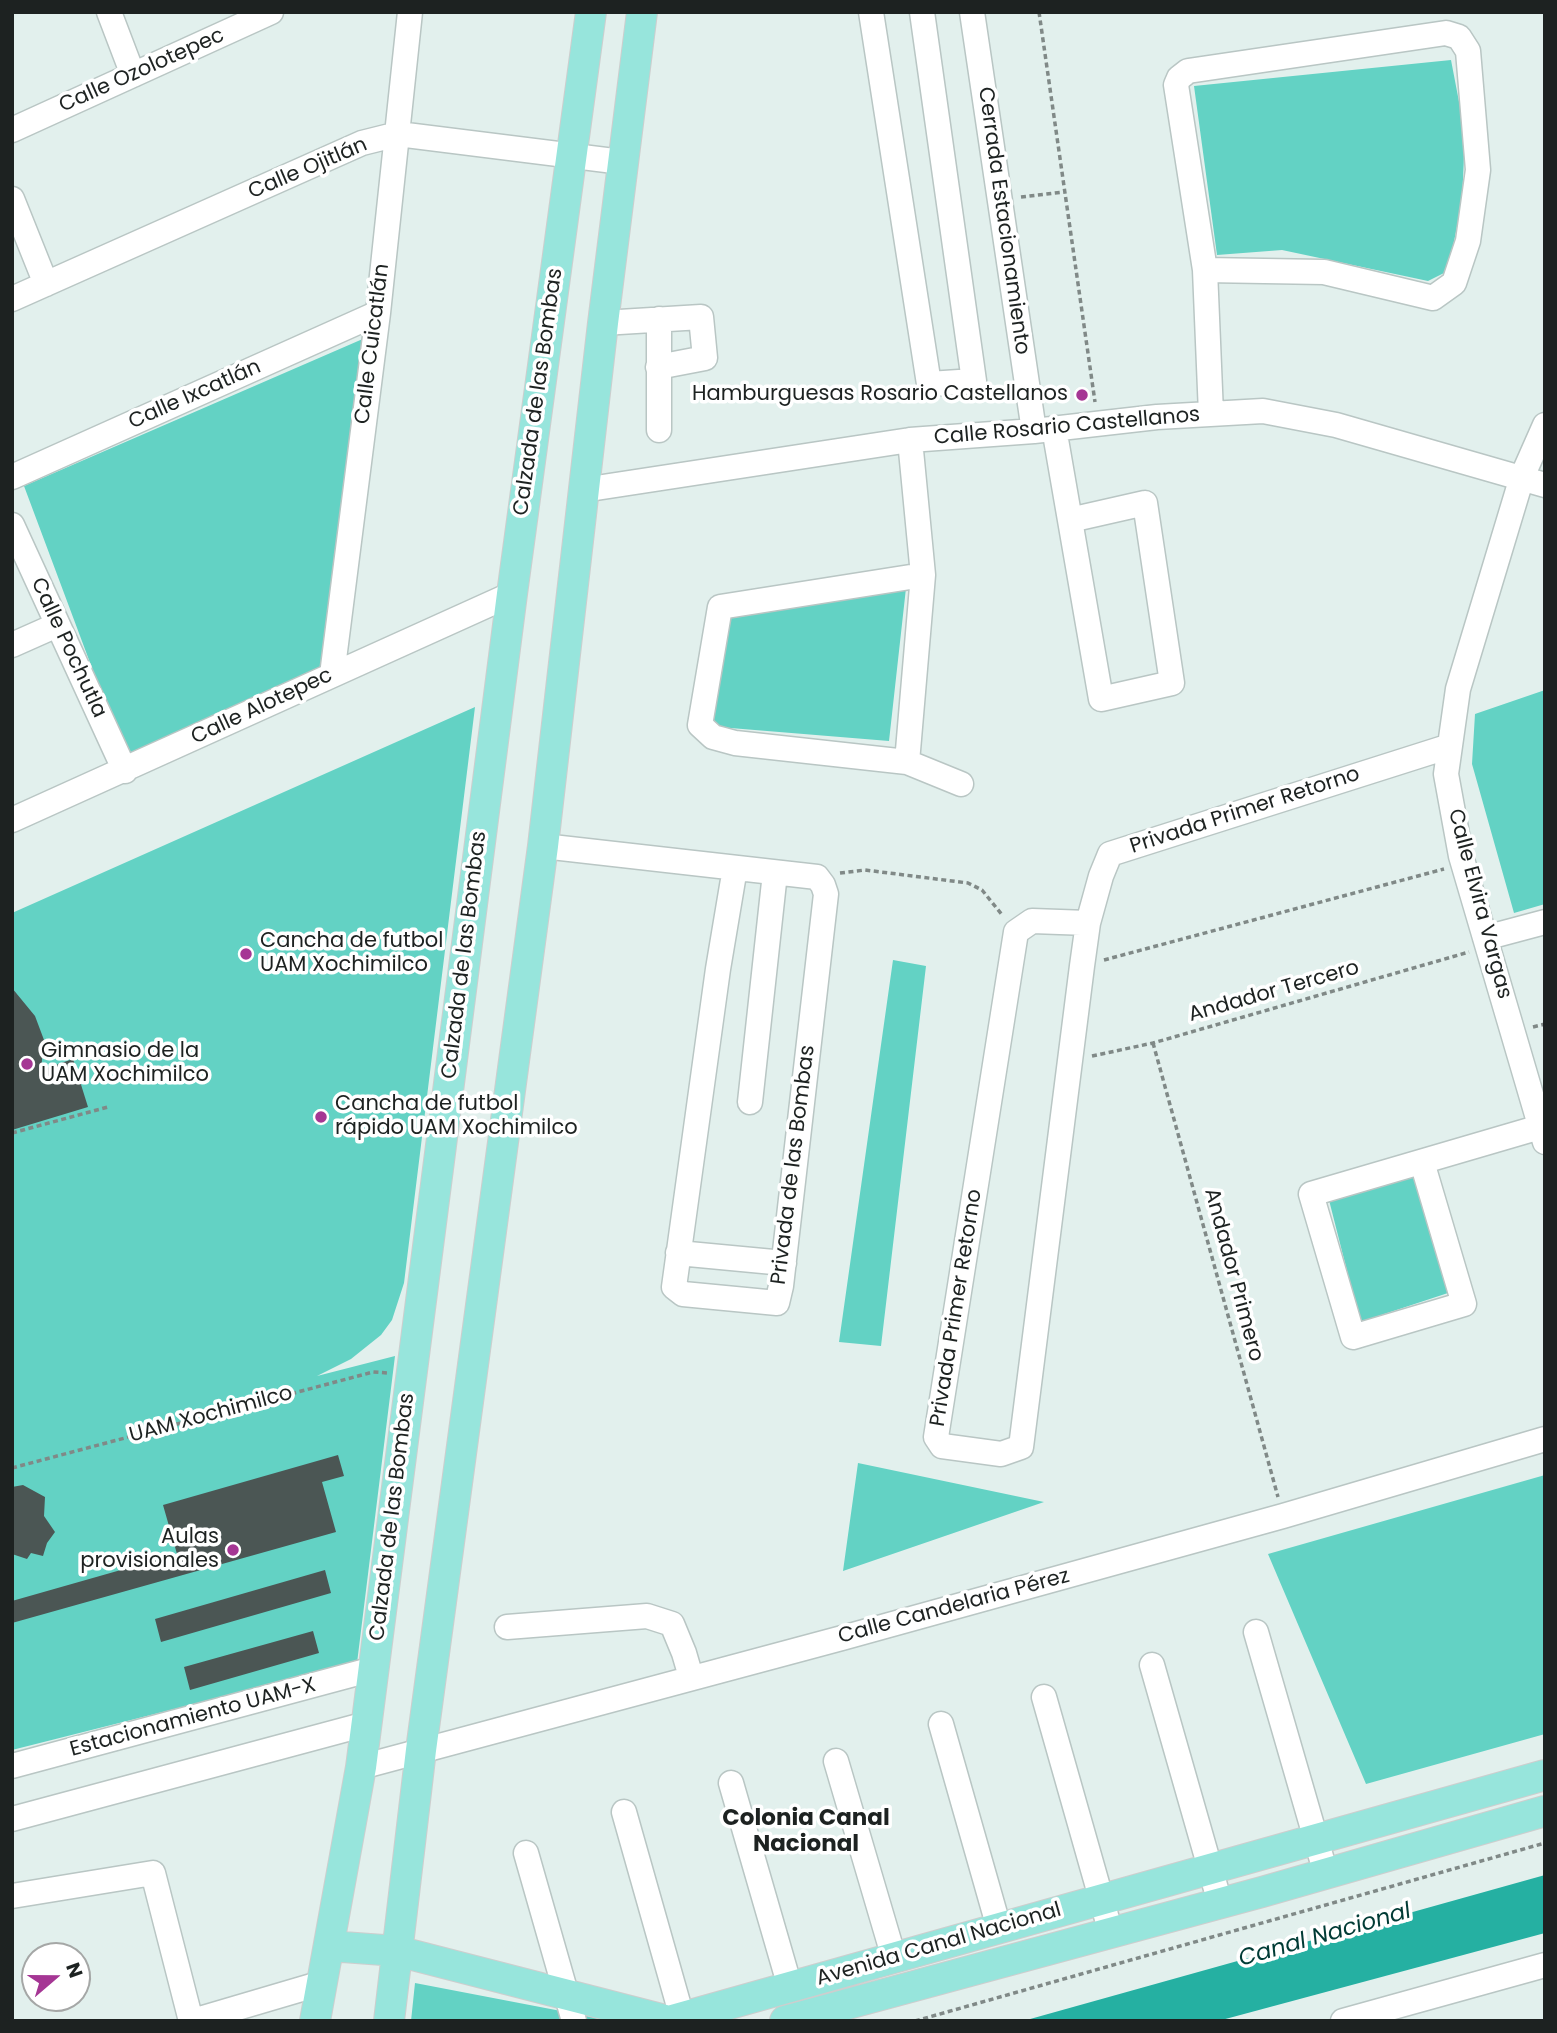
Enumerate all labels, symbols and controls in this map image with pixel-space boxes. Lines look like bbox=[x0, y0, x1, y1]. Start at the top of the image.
street label: Calle Ozolotepec bbox=[56, 23, 228, 119]
street label: Cerrada Estacionamiento bbox=[972, 86, 1034, 356]
street label: Calle Ojitlán bbox=[245, 133, 371, 205]
street label: Calle Cuicatlán bbox=[351, 262, 395, 426]
street label: Calzada de las Bombas bbox=[509, 267, 569, 517]
street label: Calle Ixcatlán bbox=[125, 355, 265, 435]
place label: Hamburguesas Rosario Castellanos bbox=[692, 382, 1068, 408]
marker: Hamburguesas Rosario Castellanos bbox=[1074, 387, 1090, 403]
street label: Calle Rosario Castellanos bbox=[933, 403, 1201, 451]
street label: Calle Pochutla bbox=[25, 574, 111, 722]
street label: Calle Alotepec bbox=[187, 663, 337, 751]
street label: Privada Primer Retorno bbox=[1127, 762, 1363, 860]
street label: Calle Elvira Vargas bbox=[1442, 806, 1516, 1002]
street label: Calzada de las Bombas bbox=[437, 830, 493, 1080]
place label: Cancha de futbol UAM Xochimilco bbox=[260, 929, 443, 979]
marker: Cancha de futbol UAM Xochimilco bbox=[238, 946, 254, 962]
street label: Andador Tercero bbox=[1186, 956, 1362, 1028]
place label: Gimnasio de la UAM Xochimilco bbox=[41, 1039, 209, 1089]
street label: Privada de las Bombas bbox=[767, 1044, 821, 1286]
marker: Gimnasio de la UAM Xochimilco bbox=[19, 1056, 35, 1072]
place label: Cancha de futbol rápido UAM Xochimilco bbox=[335, 1092, 578, 1142]
marker: Cancha de futbol rápido UAM Xochimilco bbox=[313, 1109, 329, 1125]
street label: Andador Primero bbox=[1198, 1186, 1268, 1364]
street label: Privada Primer Retorno bbox=[926, 1188, 988, 1428]
street label: UAM Xochimilco bbox=[127, 1381, 295, 1449]
street label: Calzada de las Bombas bbox=[365, 1392, 421, 1642]
place label: Aulas provisionales bbox=[80, 1525, 219, 1575]
marker: Aulas provisionales bbox=[225, 1542, 241, 1558]
street label: Calle Candelaria Pérez bbox=[836, 1564, 1072, 1650]
street label: Estacionamiento UAM-X bbox=[67, 1673, 319, 1763]
district label: Colonia Canal Nacional bbox=[722, 1805, 890, 1859]
street label: Avenida Canal Nacional bbox=[814, 1898, 1064, 1992]
water label: Canal Nacional bbox=[1236, 1898, 1414, 1974]
north arrow bbox=[21, 1942, 91, 2012]
text: N bbox=[59, 1959, 89, 1982]

